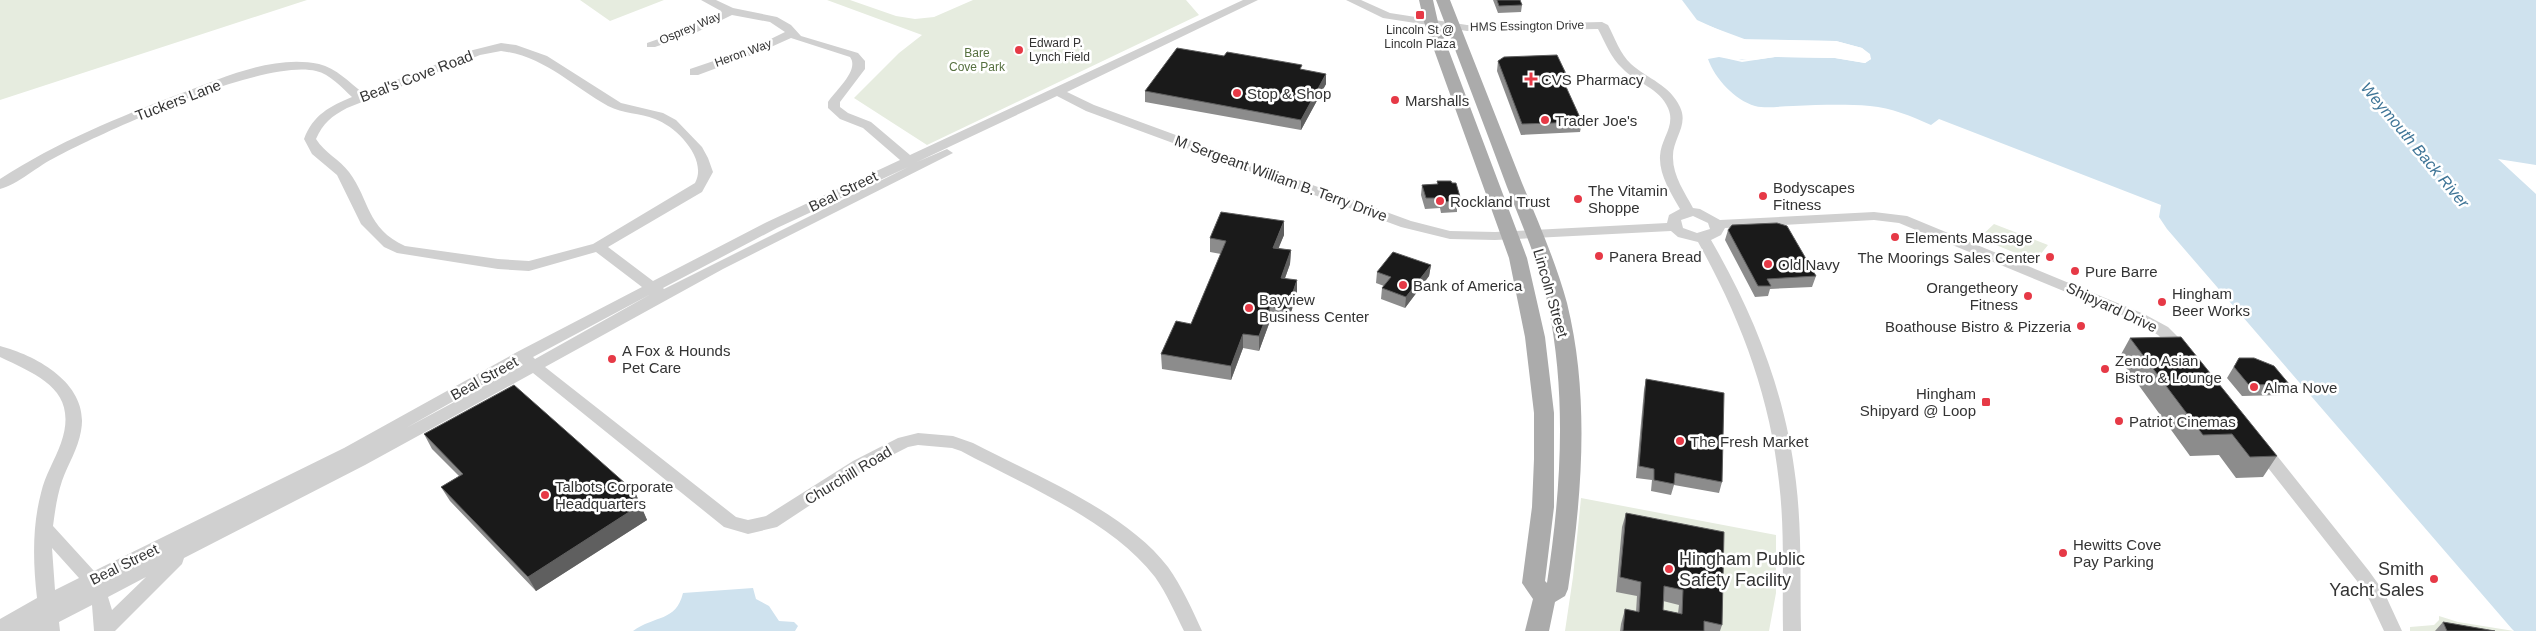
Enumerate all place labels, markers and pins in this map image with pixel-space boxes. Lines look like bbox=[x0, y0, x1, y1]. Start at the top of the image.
marker: Lincoln St @ Lincoln Plaza bbox=[1414, 9, 1426, 21]
place label: Lincoln St @ Lincoln Plaza bbox=[1384, 23, 1456, 51]
place label: Edward P. Lynch Field bbox=[1029, 36, 1090, 64]
marker: Edward P. Lynch Field bbox=[1013, 44, 1025, 56]
place label: CVS Pharmacy bbox=[1541, 71, 1644, 88]
marker: CVS Pharmacy bbox=[1525, 73, 1537, 85]
place label: Stop & Shop bbox=[1247, 85, 1331, 102]
marker: Stop & Shop bbox=[1231, 87, 1243, 99]
place label: Marshalls bbox=[1405, 92, 1469, 109]
marker: Marshalls bbox=[1389, 94, 1401, 106]
place label: Trader Joe's bbox=[1555, 112, 1637, 129]
marker: Trader Joe's bbox=[1539, 114, 1551, 126]
place label: Bodyscapes Fitness bbox=[1773, 179, 1855, 213]
place label: The Vitamin Shoppe bbox=[1588, 182, 1668, 216]
marker: Bodyscapes Fitness bbox=[1757, 190, 1769, 202]
place label: Rockland Trust bbox=[1450, 193, 1551, 210]
marker: The Vitamin Shoppe bbox=[1572, 193, 1584, 205]
marker: Rockland Trust bbox=[1434, 195, 1446, 207]
place label: Elements Massage bbox=[1905, 229, 2033, 246]
marker: Elements Massage bbox=[1889, 231, 1901, 243]
place label: Panera Bread bbox=[1609, 248, 1702, 265]
place label: The Moorings Sales Center bbox=[1857, 249, 2040, 266]
marker: Panera Bread bbox=[1593, 250, 1605, 262]
marker: The Moorings Sales Center bbox=[2044, 251, 2056, 263]
place label: Old Navy bbox=[1778, 256, 1840, 273]
marker: Old Navy bbox=[1762, 258, 1774, 270]
place label: Pure Barre bbox=[2085, 263, 2158, 280]
marker: Pure Barre bbox=[2069, 265, 2081, 277]
place label: Bank of America bbox=[1413, 277, 1523, 294]
marker: Bank of America bbox=[1397, 279, 1409, 291]
place label: Orangetheory Fitness bbox=[1926, 279, 2018, 313]
place label: Hingham Beer Works bbox=[2172, 285, 2250, 319]
marker: Orangetheory Fitness bbox=[2022, 290, 2034, 302]
place label: Bayview Business Center bbox=[1259, 291, 1369, 325]
marker: Hingham Beer Works bbox=[2156, 296, 2168, 308]
marker: Bayview Business Center bbox=[1243, 302, 1255, 314]
place label: Boathouse Bistro & Pizzeria bbox=[1885, 318, 2072, 335]
marker: Boathouse Bistro & Pizzeria bbox=[2075, 320, 2087, 332]
place label: A Fox & Hounds Pet Care bbox=[622, 342, 730, 376]
place label: Zendo Asian Bistro & Lounge bbox=[2115, 352, 2222, 386]
marker: A Fox & Hounds Pet Care bbox=[606, 353, 618, 365]
marker: Zendo Asian Bistro & Lounge bbox=[2099, 363, 2111, 375]
place label: Alma Nove bbox=[2264, 379, 2337, 396]
marker: Alma Nove bbox=[2248, 381, 2260, 393]
place label: Hingham Shipyard @ Loop bbox=[1860, 385, 1976, 419]
marker: Hingham Shipyard @ Loop bbox=[1980, 396, 1992, 408]
place label: Patriot Cinemas bbox=[2129, 413, 2236, 430]
marker: Patriot Cinemas bbox=[2113, 415, 2125, 427]
place label: The Fresh Market bbox=[1690, 433, 1809, 450]
marker: The Fresh Market bbox=[1674, 435, 1686, 447]
place label: Talbots Corporate Headquarters bbox=[555, 478, 673, 512]
marker: Talbots Corporate Headquarters bbox=[539, 489, 551, 501]
place label: Hewitts Cove Pay Parking bbox=[2073, 536, 2161, 570]
marker: Hewitts Cove Pay Parking bbox=[2057, 547, 2069, 559]
place label: Hingham Public Safety Facility bbox=[1679, 549, 1805, 590]
place label: Smith Yacht Sales bbox=[2329, 559, 2424, 600]
marker: Hingham Public Safety Facility bbox=[1663, 563, 1675, 575]
marker: Smith Yacht Sales bbox=[2428, 573, 2440, 585]

